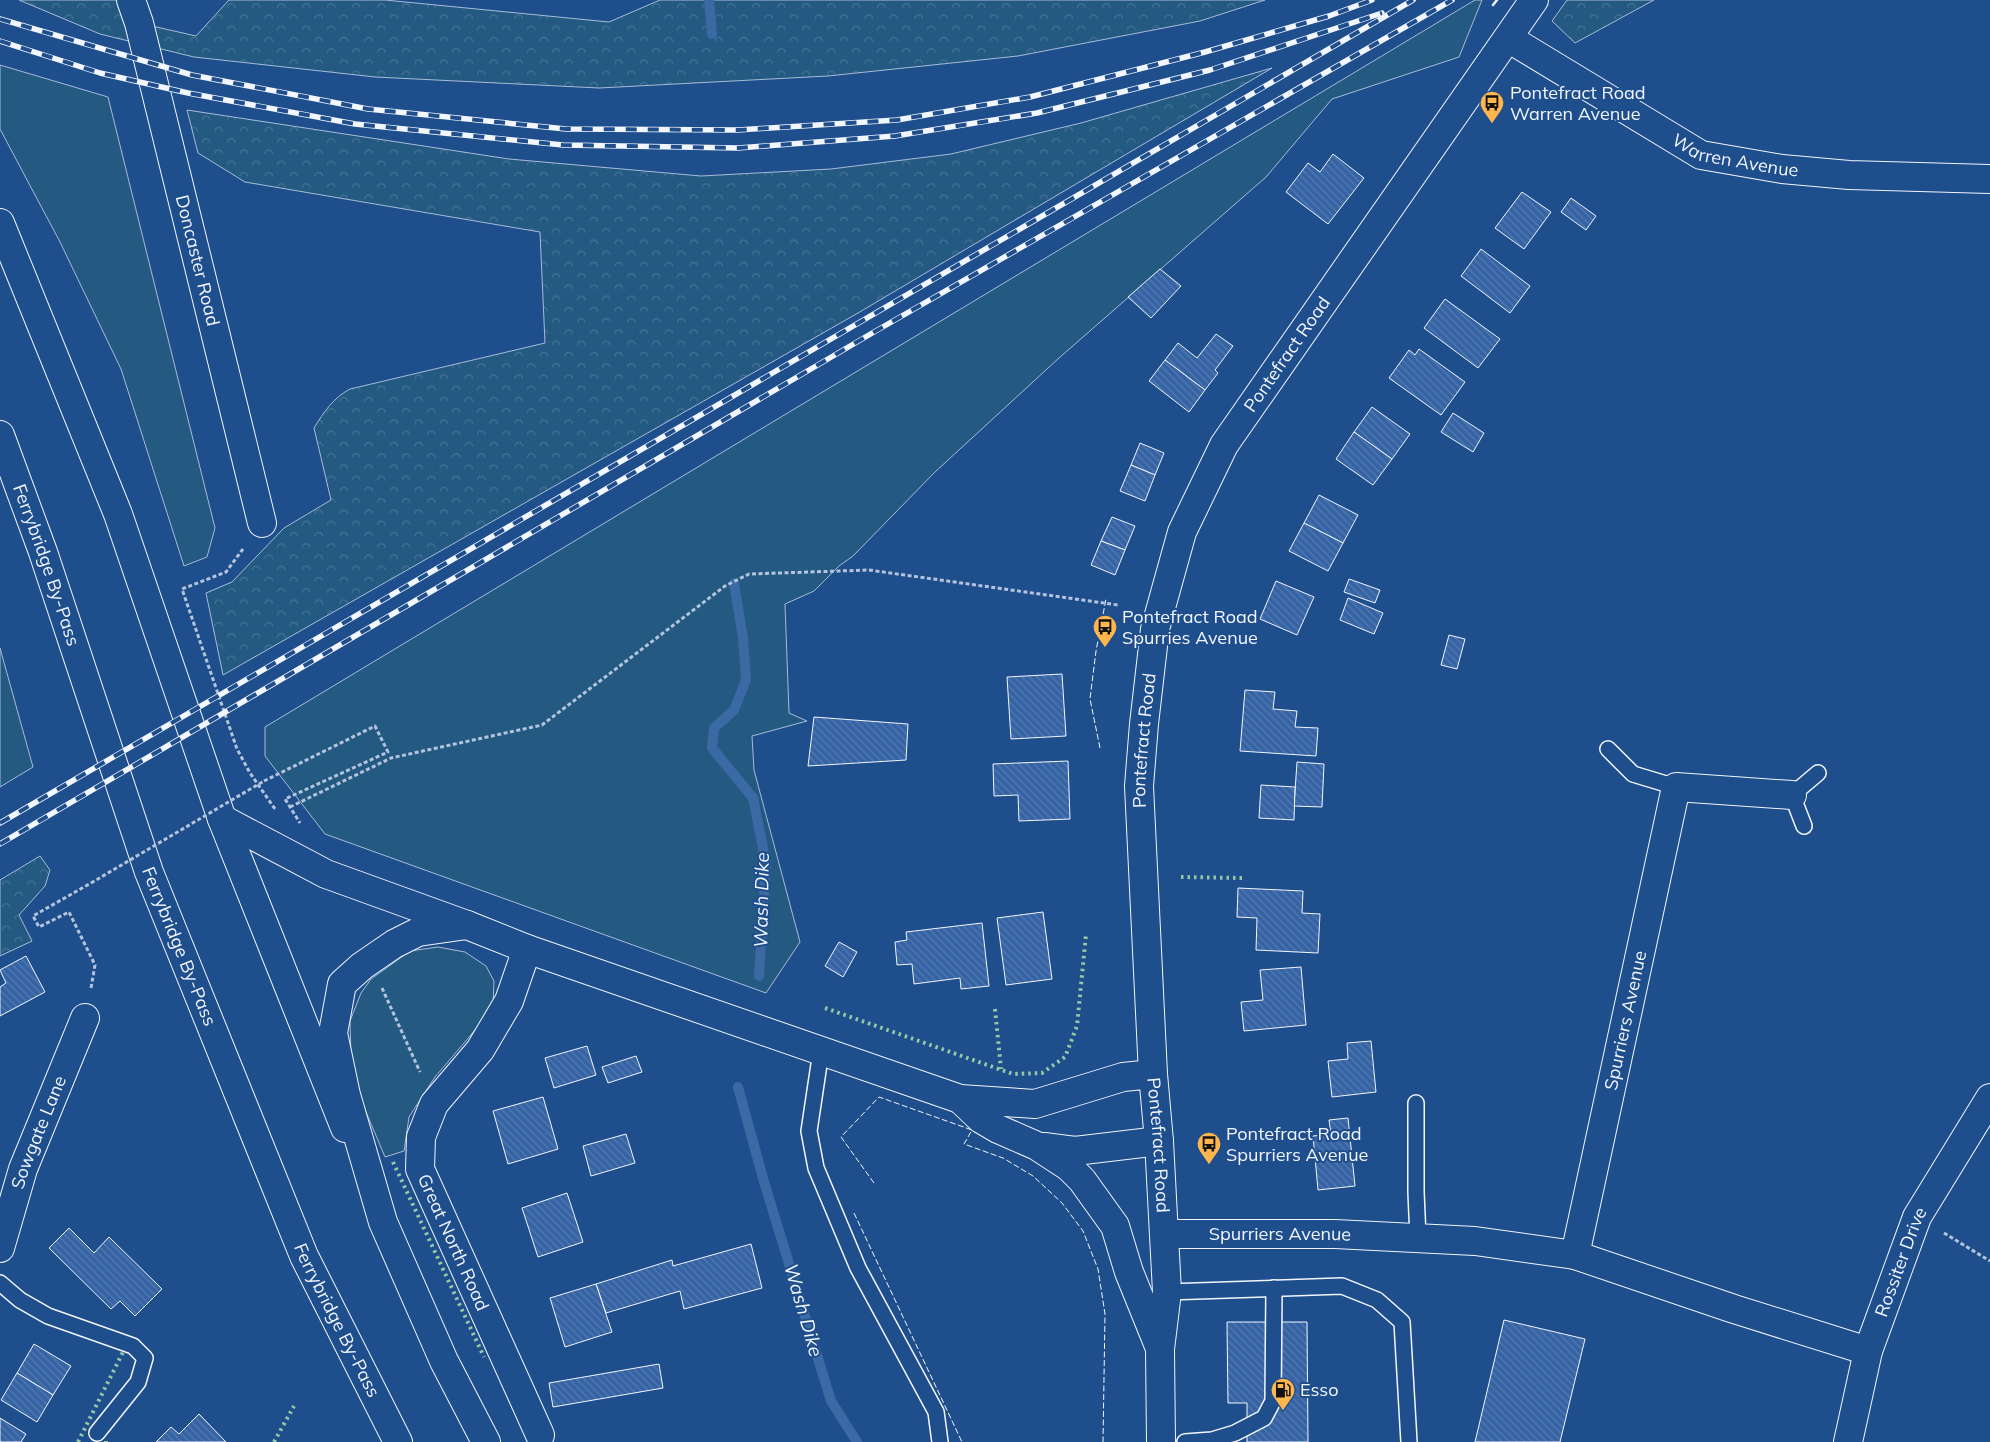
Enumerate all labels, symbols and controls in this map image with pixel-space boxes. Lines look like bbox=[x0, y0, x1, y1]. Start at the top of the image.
place label: Pontefract Road Warren Avenue bbox=[1510, 81, 1646, 125]
bus stop icon: Pontefract Road Warren Avenue bbox=[1479, 90, 1505, 124]
street label: Warren Avenue bbox=[1668, 128, 1799, 181]
street label: Doncaster Road bbox=[171, 193, 225, 328]
street label: Pontefract Road bbox=[1239, 292, 1335, 416]
street label: Ferrybridge By-Pass bbox=[8, 481, 85, 649]
place label: Pontefract Road Spurries Avenue bbox=[1122, 605, 1258, 649]
bus stop icon: Pontefract Road Spurries Avenue bbox=[1092, 614, 1118, 648]
street label: Pontefract Road bbox=[1127, 672, 1161, 809]
water label: Wash Dike bbox=[748, 852, 774, 948]
street label: Ferrybridge By-Pass bbox=[137, 863, 222, 1029]
street label: Spurriers Avenue bbox=[1599, 948, 1651, 1092]
street label: Sowgate Lane bbox=[6, 1072, 71, 1192]
street label: Pontefract Road bbox=[1142, 1076, 1175, 1213]
place label: Pontefract Road Spurriers Avenue bbox=[1226, 1122, 1368, 1166]
bus stop icon: Pontefract Road Spurriers Avenue bbox=[1196, 1131, 1222, 1165]
street label: Great North Road bbox=[413, 1170, 494, 1314]
street label: Rossiter Drive bbox=[1869, 1202, 1932, 1320]
street label: Spurriers Avenue bbox=[1209, 1222, 1352, 1246]
street label: Ferrybridge By-Pass bbox=[289, 1240, 386, 1401]
water label: Wash Dike bbox=[779, 1261, 829, 1359]
fuel station icon: Esso bbox=[1270, 1377, 1296, 1411]
place label: Esso bbox=[1300, 1378, 1339, 1401]

